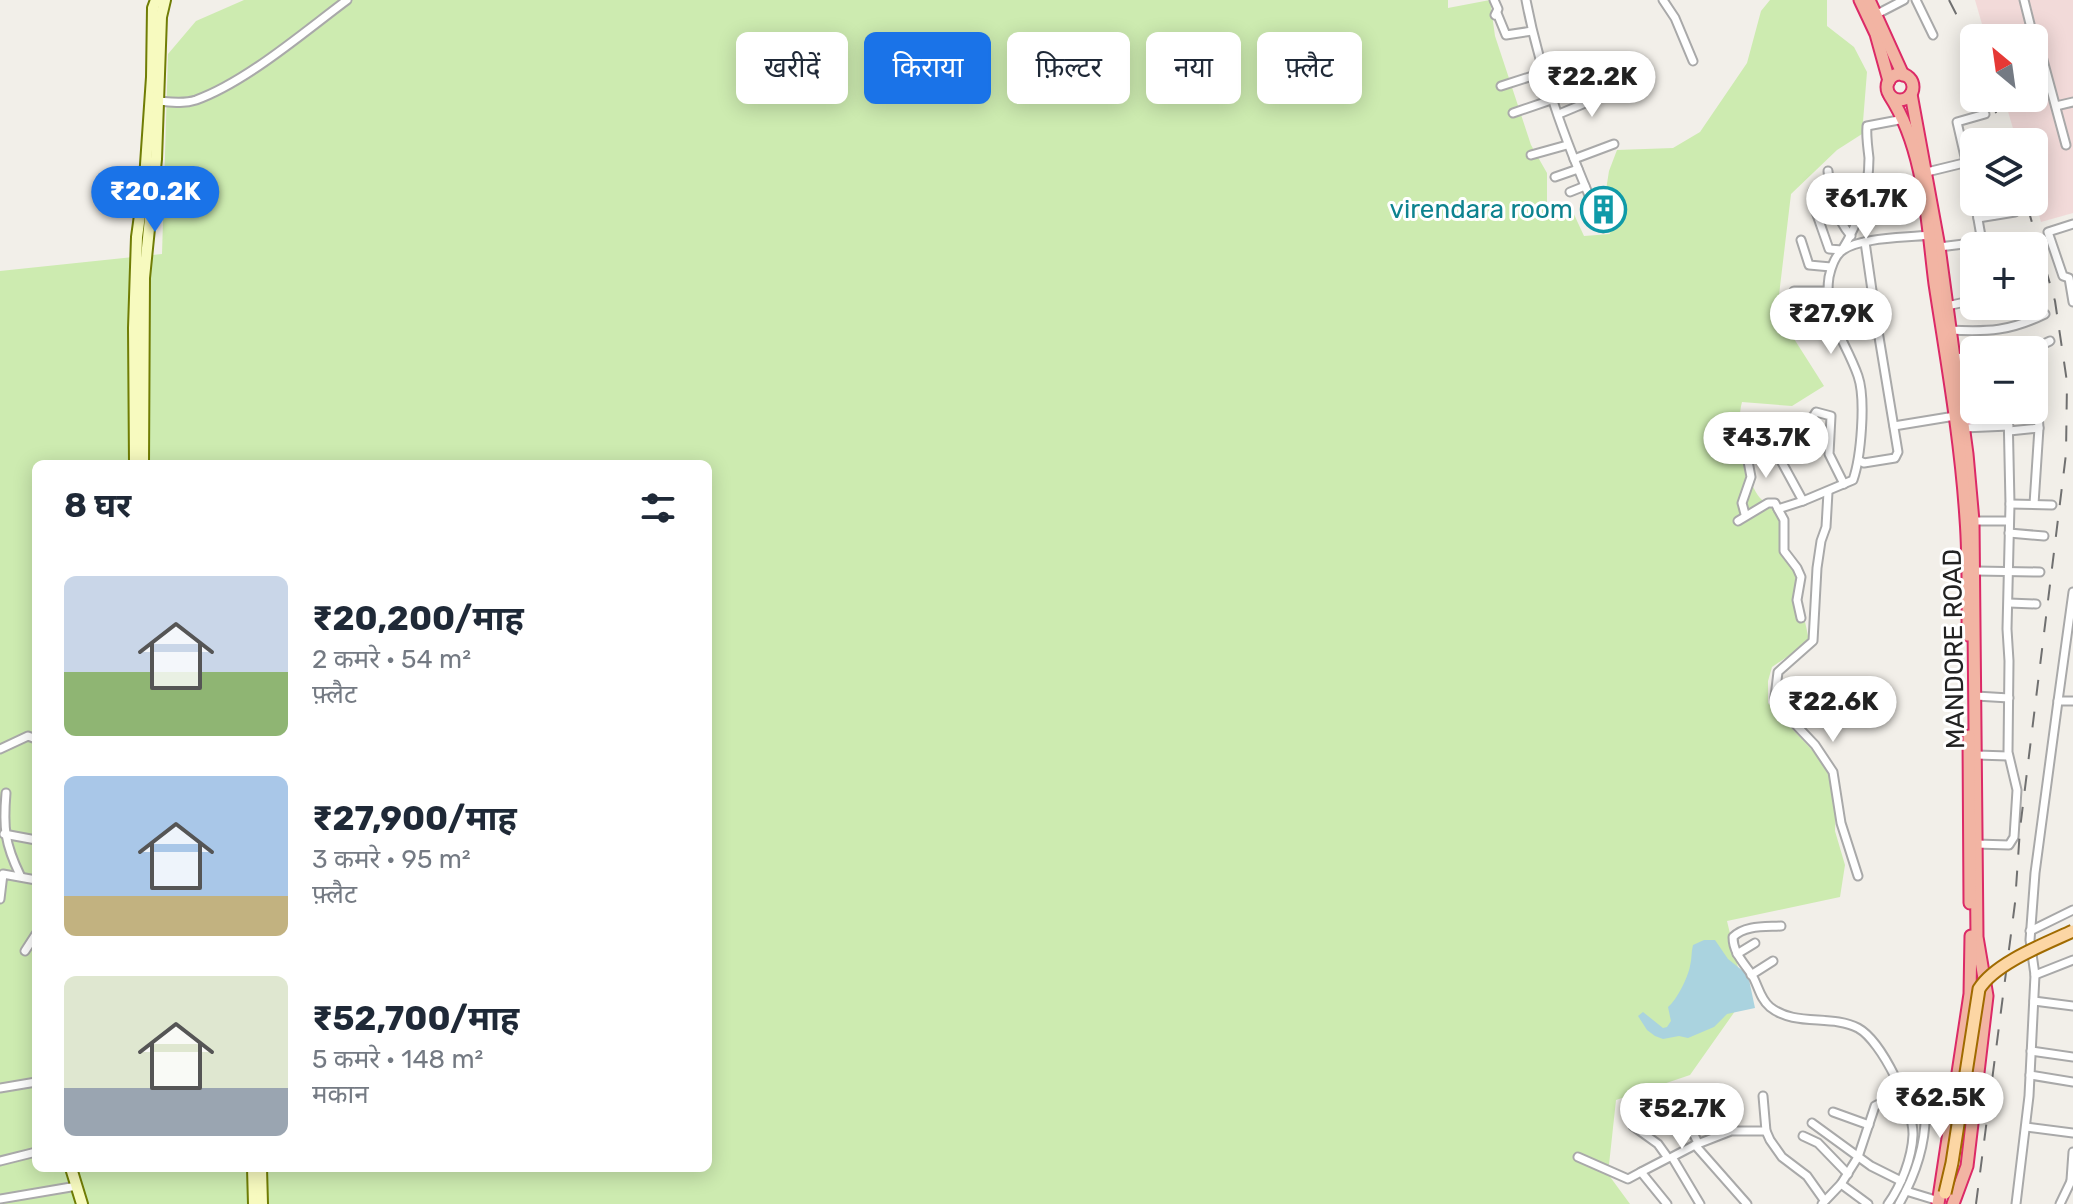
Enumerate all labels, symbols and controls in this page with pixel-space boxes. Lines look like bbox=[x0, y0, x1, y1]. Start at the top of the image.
north arrow bbox=[1960, 24, 2048, 112]
map controls bbox=[1960, 24, 2048, 424]
chip: खरीदें bbox=[736, 32, 848, 104]
chip: किराया bbox=[864, 32, 991, 104]
chip: फ़िल्टर bbox=[1007, 32, 1130, 104]
chip: नया bbox=[1146, 32, 1241, 104]
chip: फ़्लैट bbox=[1257, 32, 1362, 104]
pin: ₹22.2K bbox=[1527, 51, 1657, 119]
text: ₹22.2K bbox=[1547, 61, 1637, 92]
button: layers bbox=[1960, 128, 2048, 216]
pin: ₹20.2K bbox=[90, 166, 220, 234]
pin: ₹61.7K bbox=[1801, 173, 1931, 241]
text: ₹20.2K bbox=[109, 176, 201, 207]
text: ₹61.7K bbox=[1824, 183, 1908, 214]
building icon: virendara room bbox=[1580, 185, 1628, 233]
place label: virendara room bbox=[1390, 194, 1573, 225]
button: + bbox=[1960, 232, 2048, 320]
pin: ₹27.9K bbox=[1766, 288, 1896, 356]
text: ₹27.9K bbox=[1788, 298, 1874, 329]
button: − bbox=[1960, 336, 2048, 424]
pin: ₹43.7K bbox=[1701, 412, 1831, 480]
text: ₹43.7K bbox=[1721, 422, 1811, 453]
text: 8 घर bbox=[64, 485, 131, 526]
icon: filters bbox=[636, 486, 680, 530]
street label: MANDORE ROAD bbox=[1937, 549, 1971, 749]
text: ₹20,200/माह bbox=[312, 598, 524, 639]
icon: home bbox=[128, 608, 224, 704]
text: 2 कमरे · 54 m² bbox=[312, 644, 471, 675]
pin: ₹22.6K bbox=[1768, 676, 1898, 744]
text: फ़्लैट bbox=[312, 679, 357, 710]
text: ₹22.6K bbox=[1788, 686, 1878, 717]
text: ₹27,900/माह bbox=[312, 798, 517, 839]
icon: home bbox=[128, 808, 224, 904]
text: 3 कमरे · 95 m² bbox=[312, 844, 471, 875]
text: फ़्लैट bbox=[312, 879, 357, 910]
text: ₹52,700/माह bbox=[312, 998, 519, 1039]
icon: home bbox=[128, 1008, 224, 1104]
text: 5 कमरे · 148 m² bbox=[312, 1044, 483, 1075]
pin: ₹62.5K bbox=[1875, 1072, 2005, 1140]
text: मकान bbox=[312, 1079, 369, 1110]
text: ₹62.5K bbox=[1895, 1082, 1985, 1113]
pin: ₹52.7K bbox=[1617, 1083, 1747, 1151]
text: ₹52.7K bbox=[1638, 1093, 1726, 1124]

